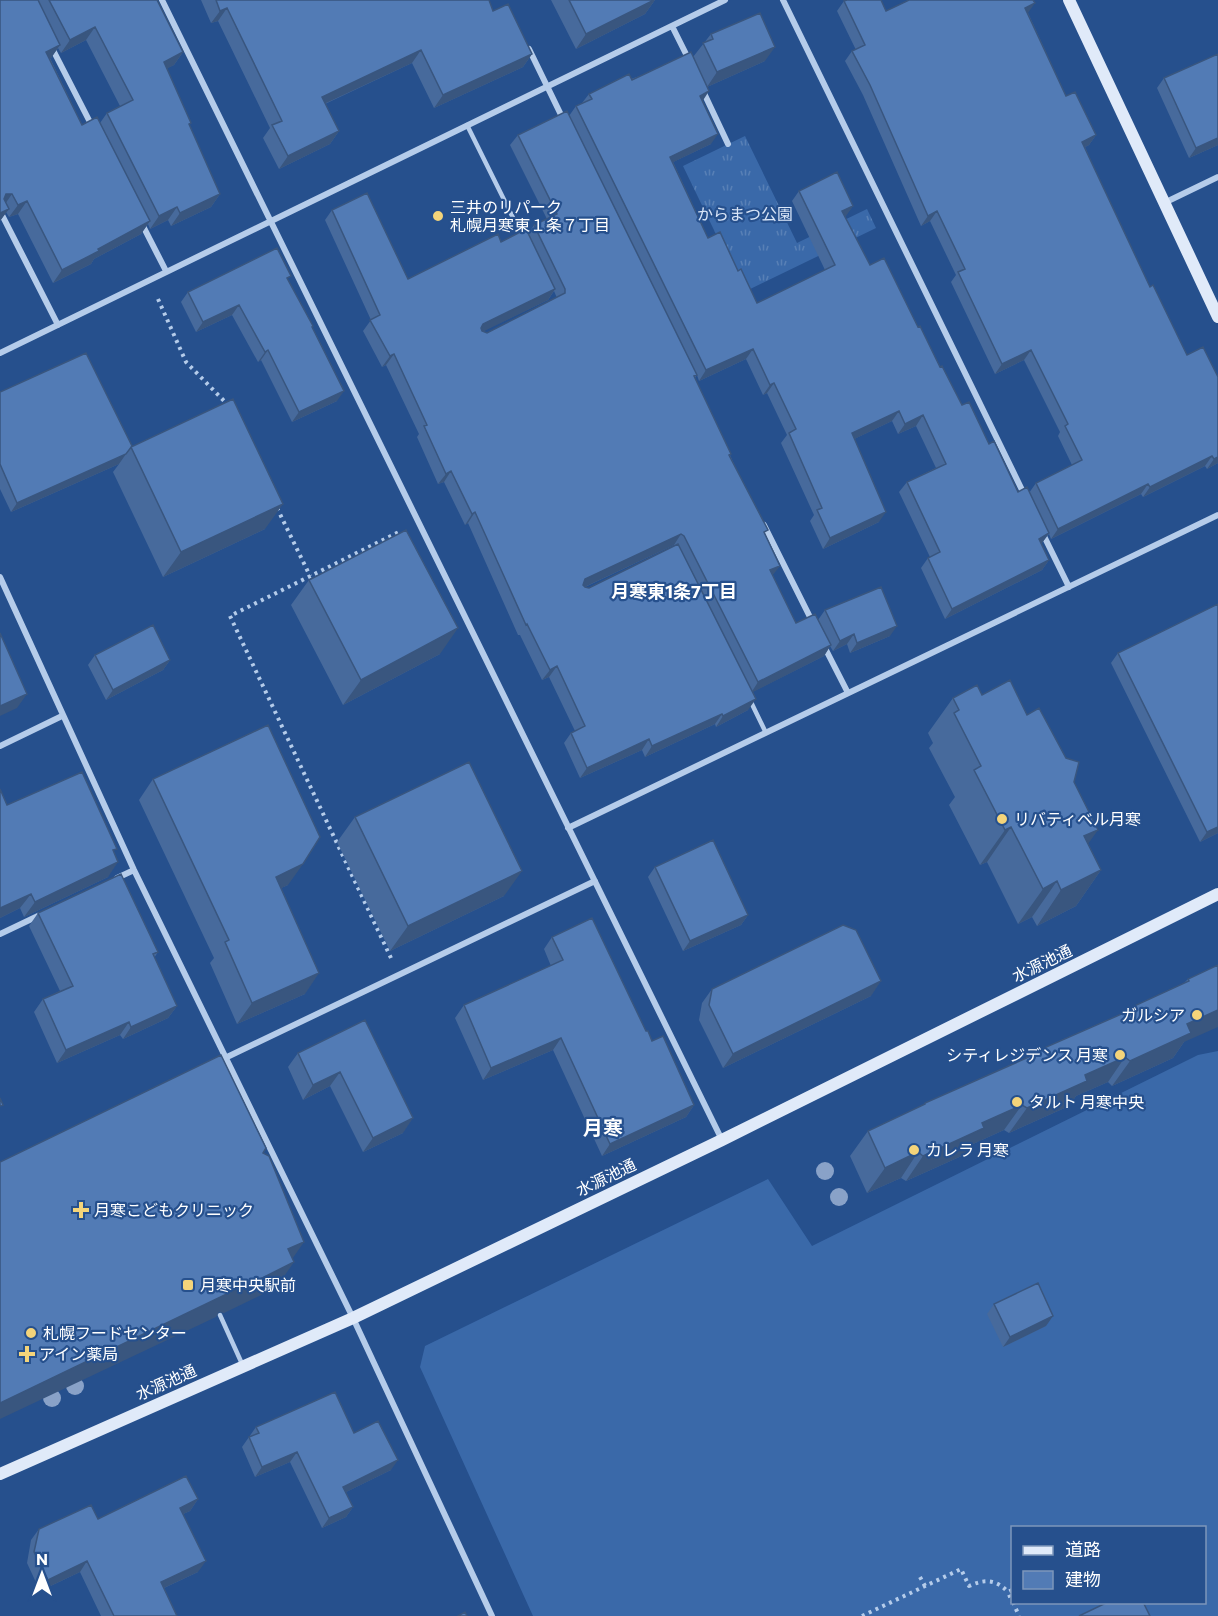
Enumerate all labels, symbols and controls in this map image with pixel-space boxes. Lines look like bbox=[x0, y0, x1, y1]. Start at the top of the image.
place label: 三井のリパーク 札幌月寒東１条７丁目 bbox=[450, 197, 610, 234]
park label: からまつ公園 bbox=[697, 204, 793, 223]
marker: 三井のリパーク 札幌月寒東１条７丁目 bbox=[431, 209, 445, 223]
district label: 月寒東1条7丁目 bbox=[611, 580, 737, 602]
place label: リバティベル月寒 bbox=[1014, 809, 1141, 828]
marker: リバティベル月寒 bbox=[995, 812, 1009, 826]
street label: 水源池通 bbox=[1009, 940, 1075, 985]
place label: ガルシア bbox=[1121, 1005, 1185, 1024]
marker: ガルシア bbox=[1190, 1008, 1204, 1022]
place label: シティレジデンス 月寒 bbox=[946, 1045, 1108, 1064]
marker: シティレジデンス 月寒 bbox=[1113, 1048, 1127, 1062]
place label: タルト 月寒中央 bbox=[1029, 1092, 1144, 1111]
marker: タルト 月寒中央 bbox=[1010, 1095, 1024, 1109]
district label: 月寒 bbox=[583, 1115, 623, 1139]
place label: カレラ 月寒 bbox=[926, 1140, 1009, 1159]
marker: カレラ 月寒 bbox=[907, 1143, 921, 1157]
street label: 水源池通 bbox=[573, 1154, 639, 1199]
place label: 月寒こどもクリニック bbox=[94, 1200, 254, 1219]
marker: 月寒こどもクリニック bbox=[72, 1201, 90, 1219]
place label: 月寒中央駅前 bbox=[200, 1275, 296, 1294]
marker: 月寒中央駅前 bbox=[181, 1278, 195, 1292]
place label: 札幌フードセンター bbox=[43, 1323, 187, 1342]
marker: 札幌フードセンター bbox=[24, 1326, 38, 1340]
place label: アイン薬局 bbox=[39, 1344, 118, 1363]
marker: アイン薬局 bbox=[20, 1347, 34, 1361]
street label: 水源池通 bbox=[133, 1360, 199, 1403]
legend bbox=[1011, 1526, 1206, 1604]
text: 道路 bbox=[1065, 1538, 1101, 1560]
north arrow bbox=[12, 1544, 72, 1604]
text: N bbox=[36, 1549, 48, 1568]
text: 建物 bbox=[1065, 1568, 1101, 1590]

